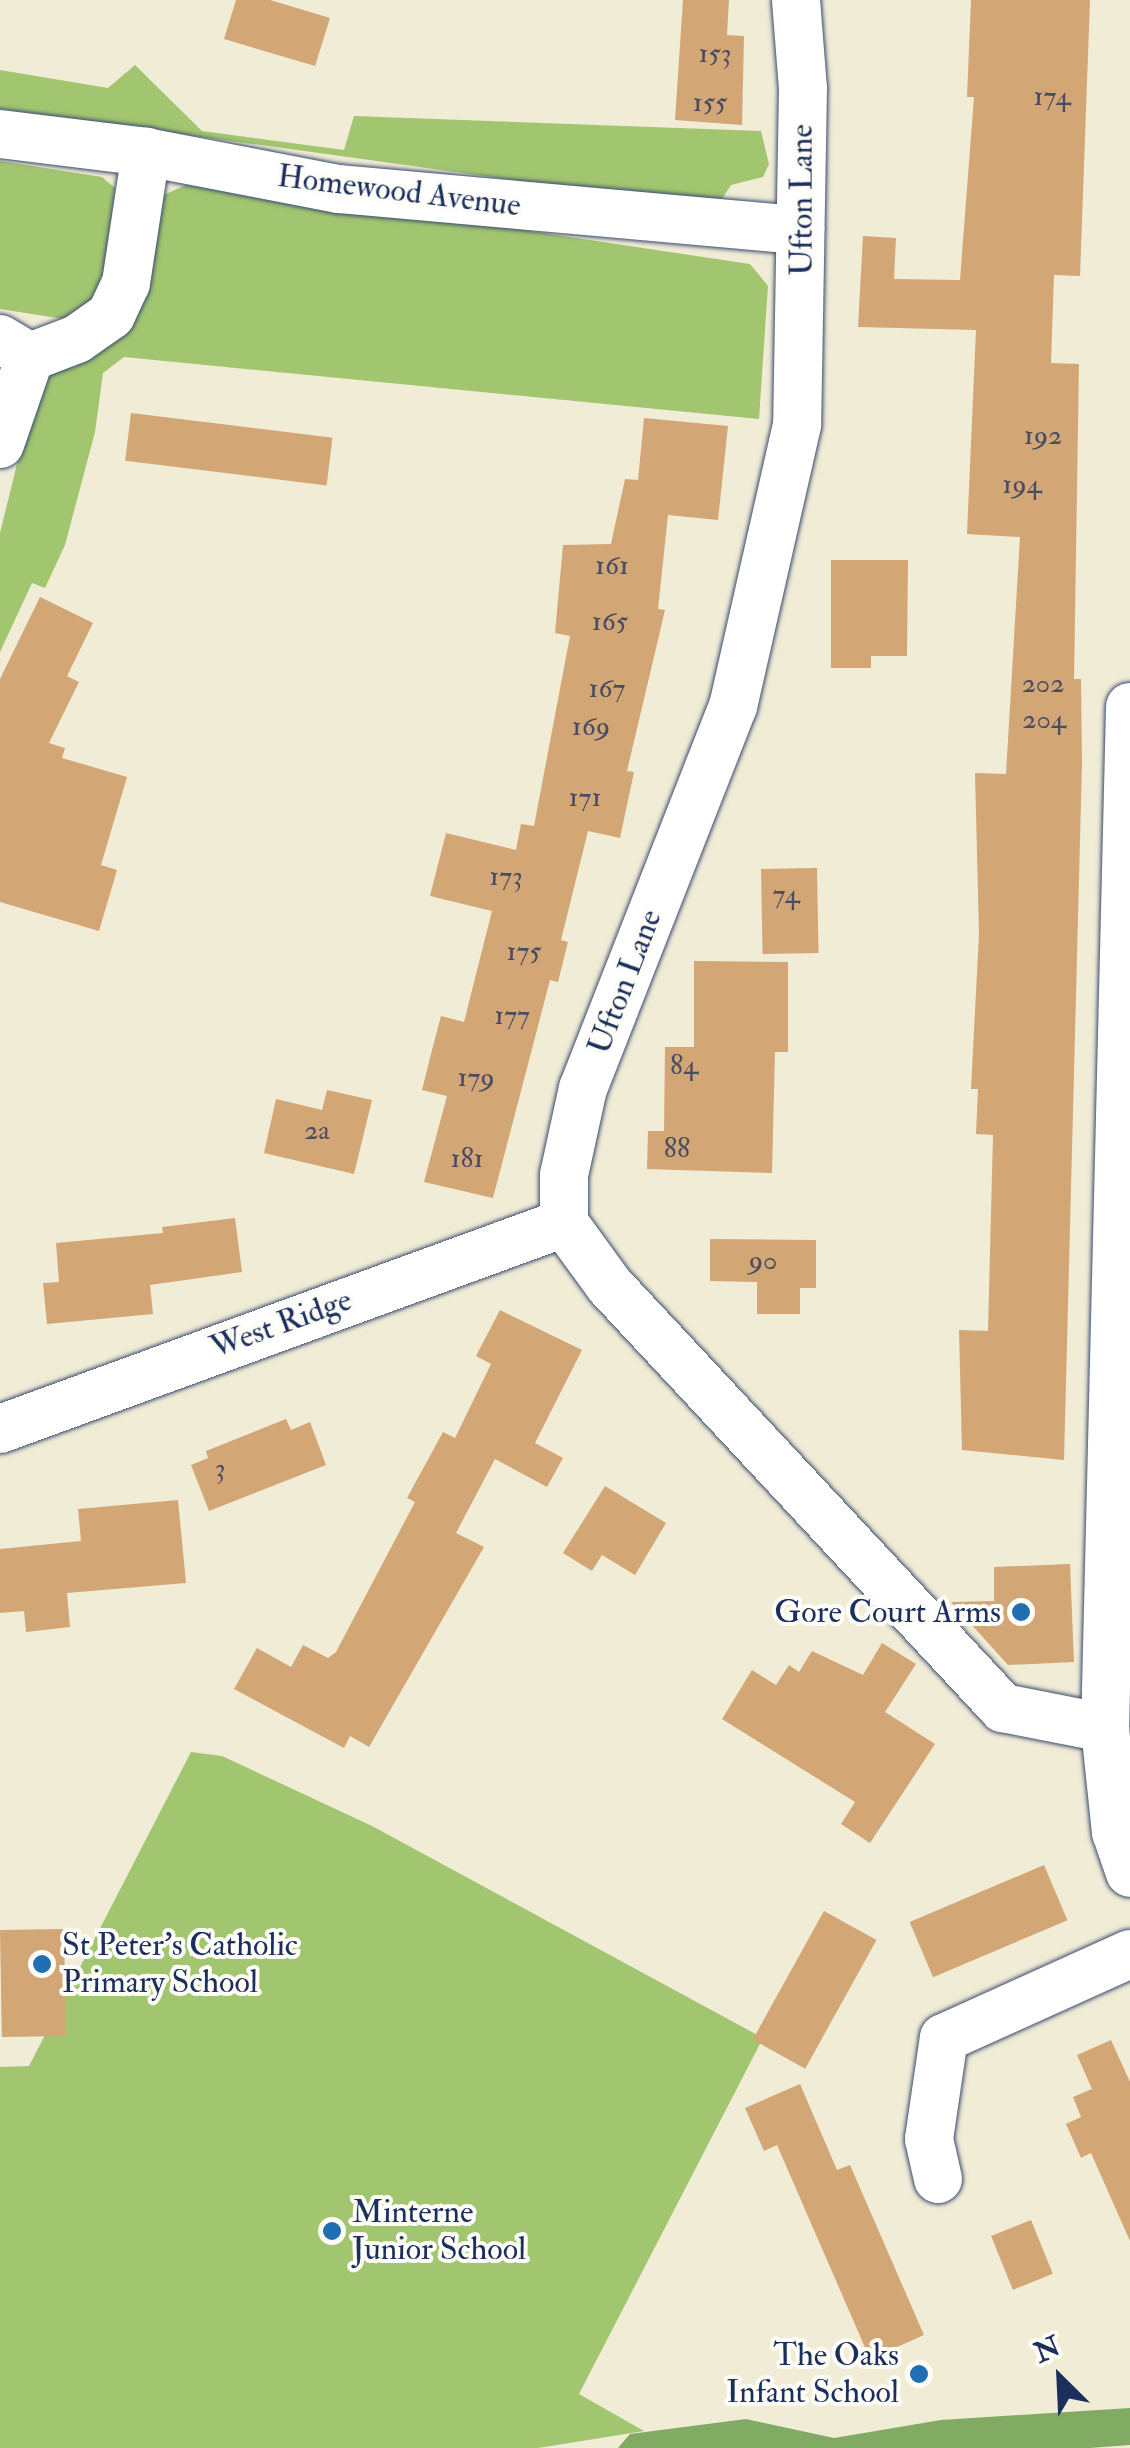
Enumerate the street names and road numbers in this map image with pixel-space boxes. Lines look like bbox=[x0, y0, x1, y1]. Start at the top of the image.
street label: Ufton Lane bbox=[783, 124, 821, 276]
street label: Homewood Avenue bbox=[275, 157, 523, 225]
street label: Ufton Lane bbox=[580, 904, 670, 1060]
street label: West Ridge bbox=[205, 1281, 357, 1367]

